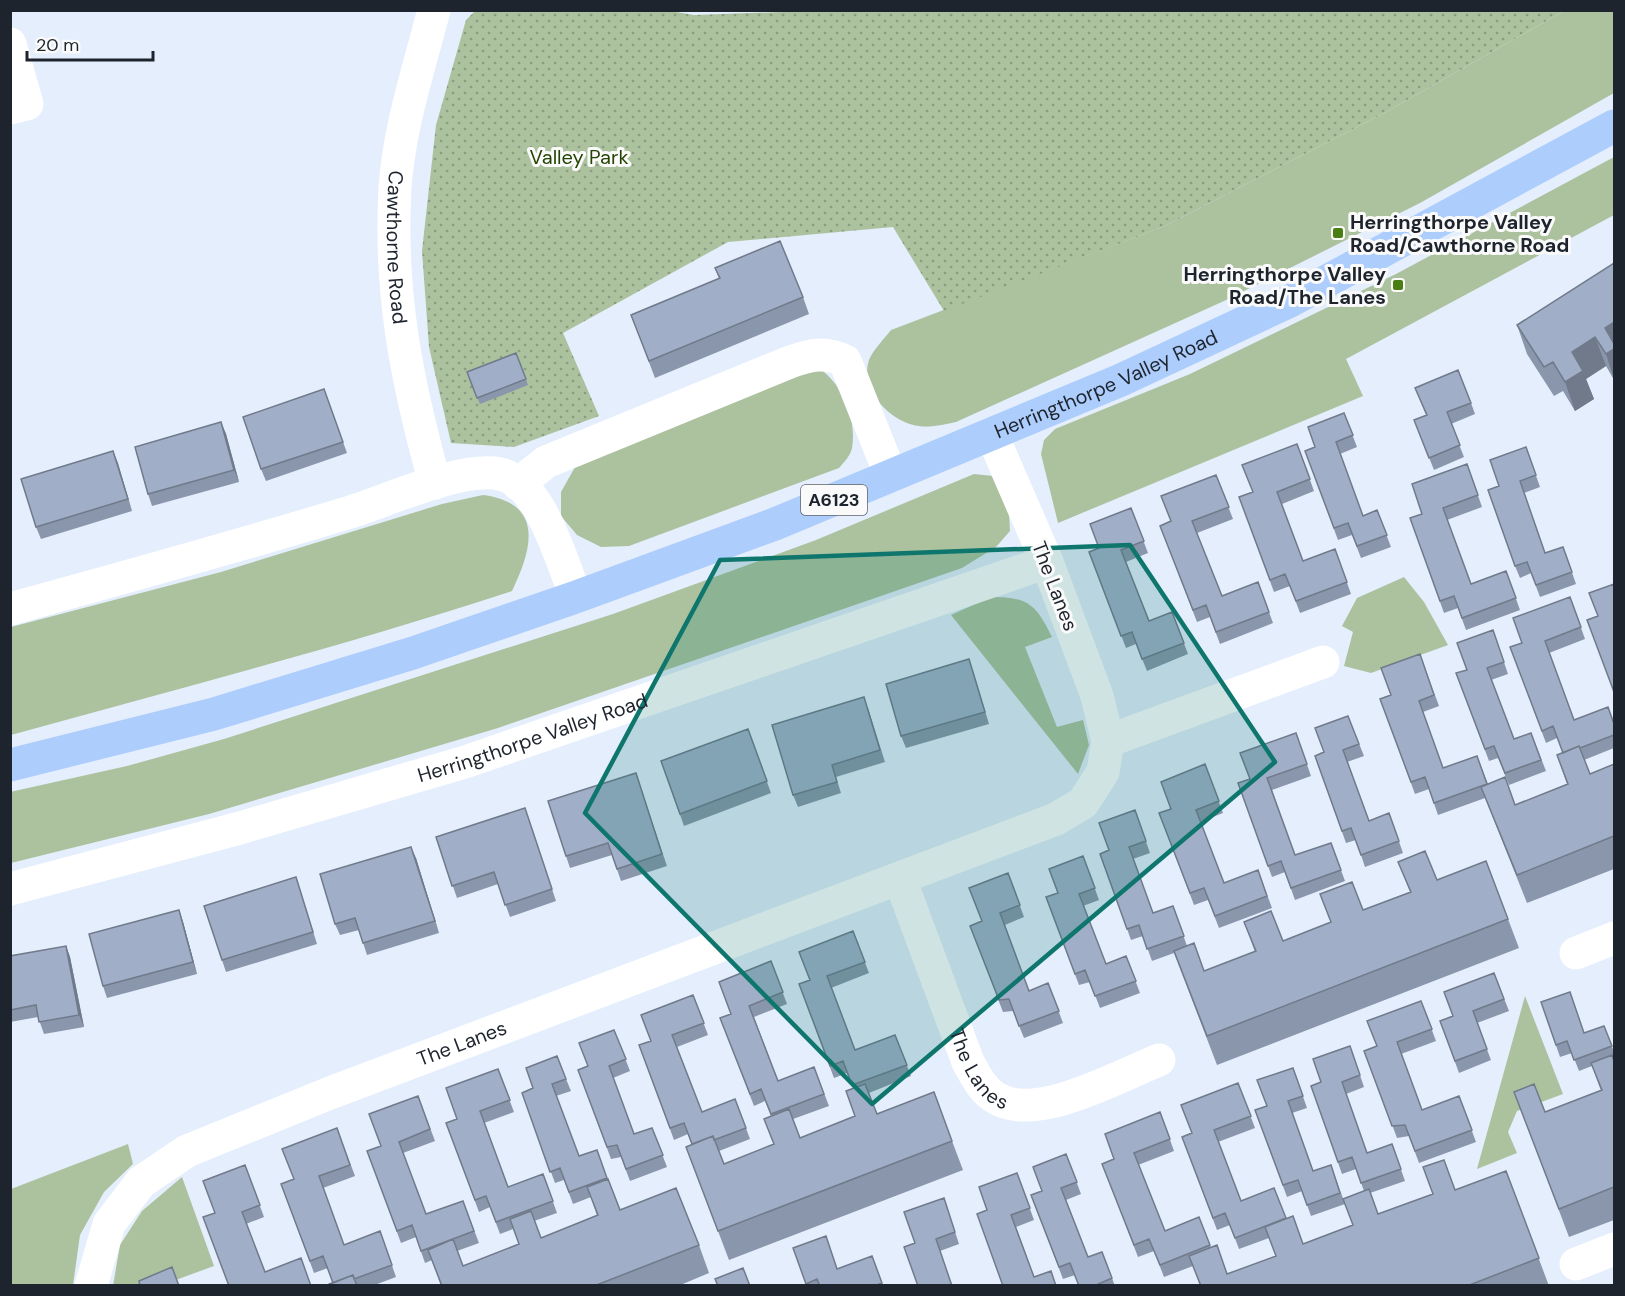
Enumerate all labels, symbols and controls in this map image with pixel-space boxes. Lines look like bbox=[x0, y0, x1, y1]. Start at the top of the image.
scale bar bbox=[27, 24, 153, 62]
text: 20 m bbox=[36, 33, 79, 57]
park label: Valley Park bbox=[530, 144, 628, 170]
street label: Cawthorne Road bbox=[381, 169, 413, 326]
place label: Herringthorpe Valley Road/Cawthorne Road bbox=[1350, 209, 1569, 258]
marker: Herringthorpe Valley Road/Cawthorne Road bbox=[1331, 226, 1345, 240]
place label: Herringthorpe Valley Road/The Lanes bbox=[1183, 261, 1386, 310]
marker: Herringthorpe Valley Road/The Lanes bbox=[1391, 278, 1405, 292]
street label: Herringthorpe Valley Road bbox=[990, 324, 1222, 444]
road number: A6123 bbox=[801, 485, 867, 515]
street label: The Lanes bbox=[1026, 538, 1084, 634]
street label: Herringthorpe Valley Road bbox=[414, 687, 651, 788]
street label: The Lanes bbox=[413, 1015, 510, 1072]
street label: The Lanes bbox=[944, 1025, 1012, 1115]

